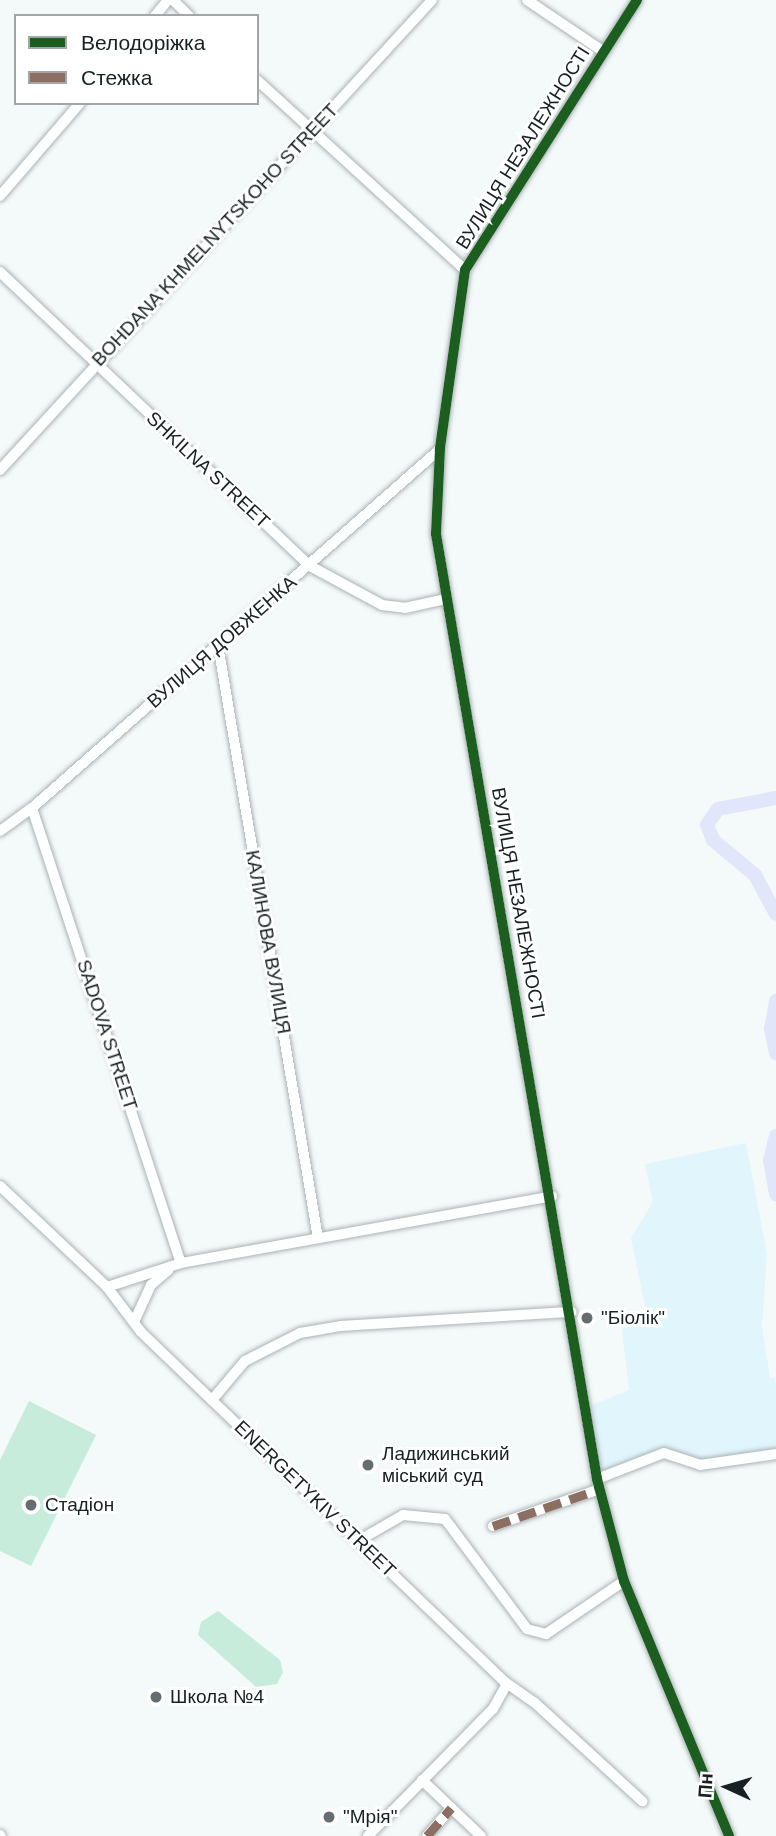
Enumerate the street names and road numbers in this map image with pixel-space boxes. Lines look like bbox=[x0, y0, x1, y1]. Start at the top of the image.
street label: ВУЛИЦЯ НЕЗАЛЕЖНОСТІ bbox=[451, 43, 595, 253]
street label: BOHDANA KHMELNYTSKOHO STREET bbox=[87, 99, 343, 371]
street label: SHKILNA STREET bbox=[141, 407, 275, 533]
street label: ВУЛИЦЯ ДОВЖЕНКА bbox=[143, 571, 301, 713]
street label: ВУЛИЦЯ НЕЗАЛЕЖНОСТІ bbox=[486, 786, 550, 1020]
street label: КАЛИНОВА ВУЛИЦЯ bbox=[241, 848, 295, 1036]
street label: SADOVA STREET bbox=[72, 956, 142, 1114]
street label: ENERGETYKIV STREET bbox=[230, 1416, 400, 1582]

